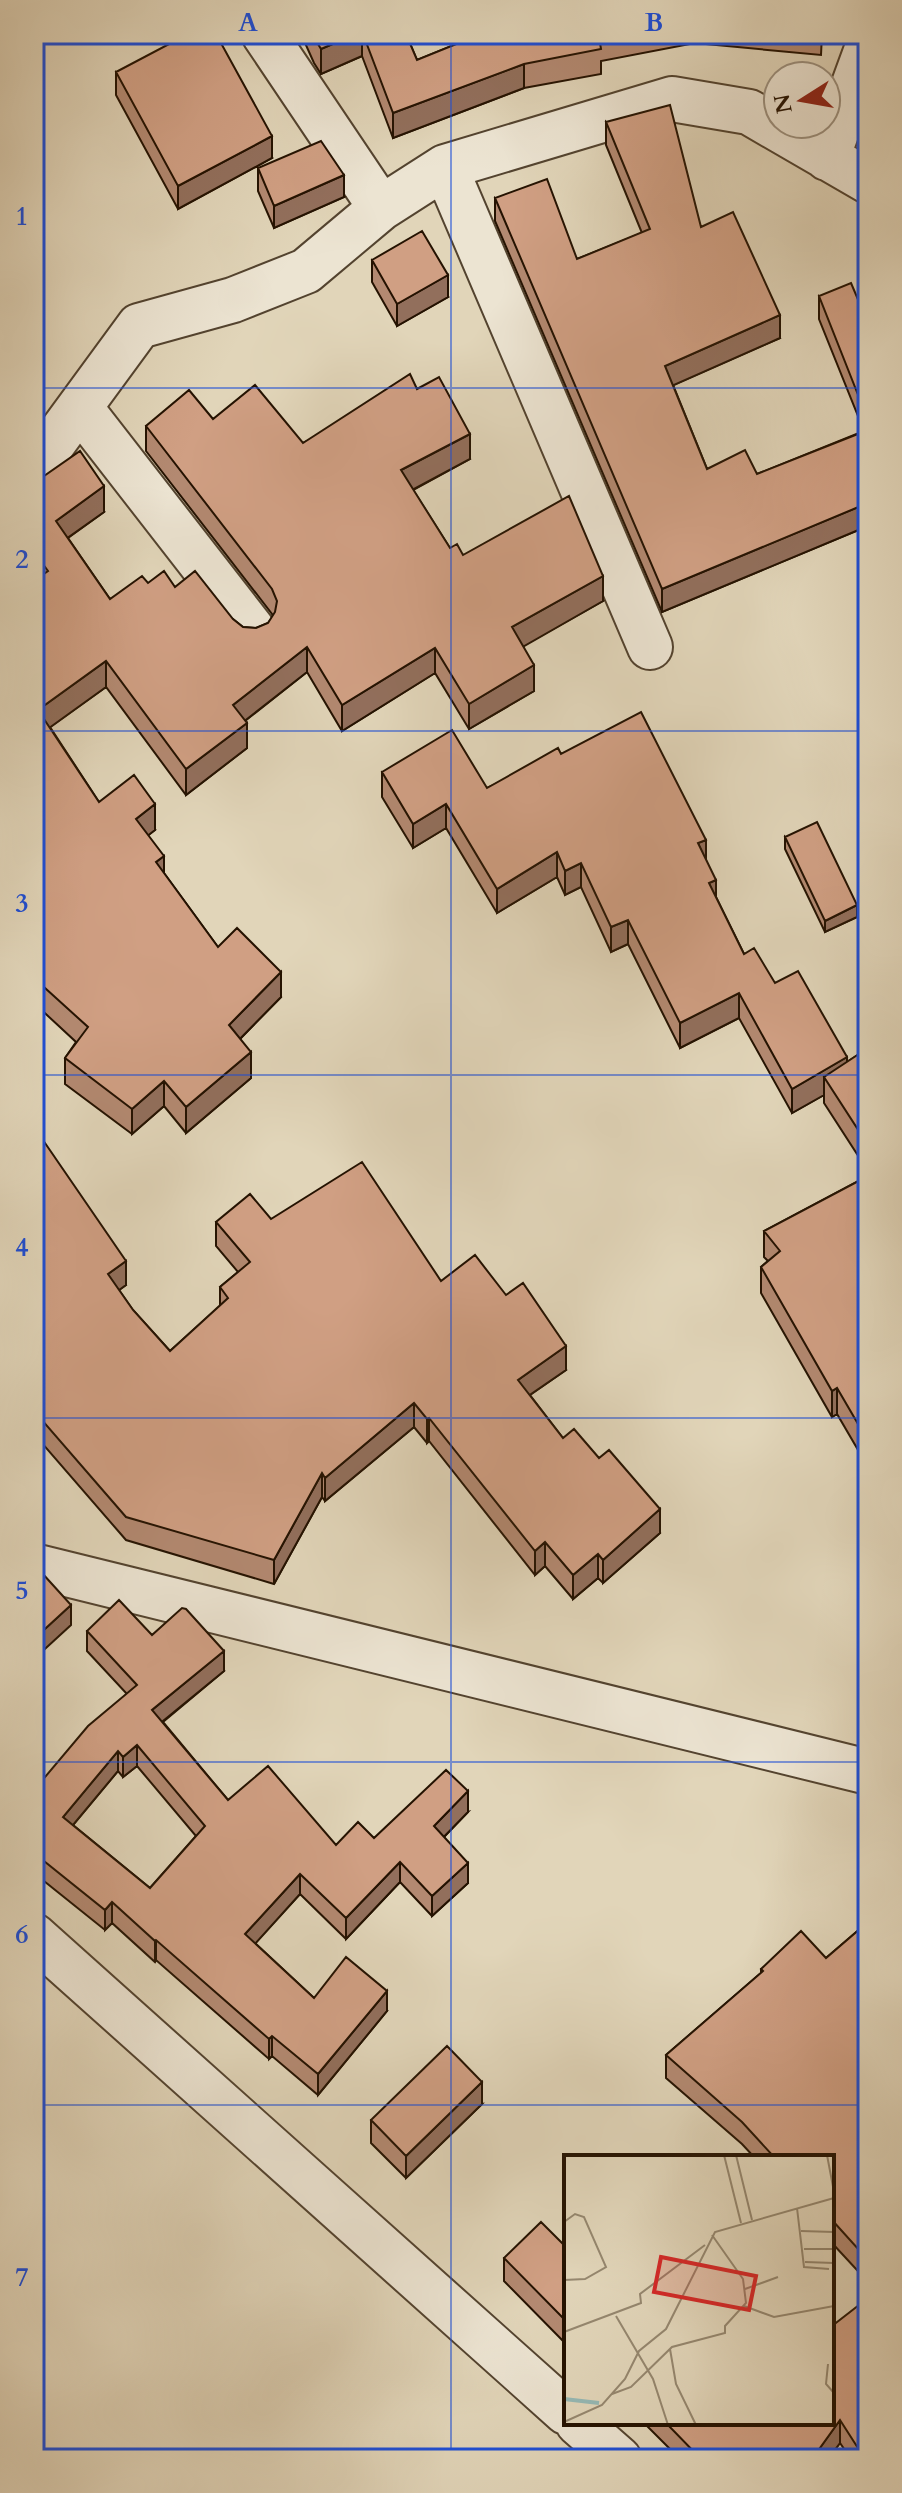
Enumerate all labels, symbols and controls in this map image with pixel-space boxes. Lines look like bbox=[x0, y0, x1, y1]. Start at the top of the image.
text: A bbox=[238, 5, 258, 40]
text: B bbox=[645, 5, 663, 40]
north arrow bbox=[762, 60, 842, 140]
text: N bbox=[767, 91, 800, 116]
text: 1 bbox=[15, 199, 29, 234]
text: 2 bbox=[15, 542, 29, 577]
text: 3 bbox=[15, 886, 29, 921]
text: 4 bbox=[15, 1230, 29, 1265]
text: 5 bbox=[15, 1573, 29, 1608]
text: 6 bbox=[15, 1917, 29, 1952]
inset map bbox=[564, 2155, 834, 2425]
text: 7 bbox=[15, 2260, 29, 2295]

